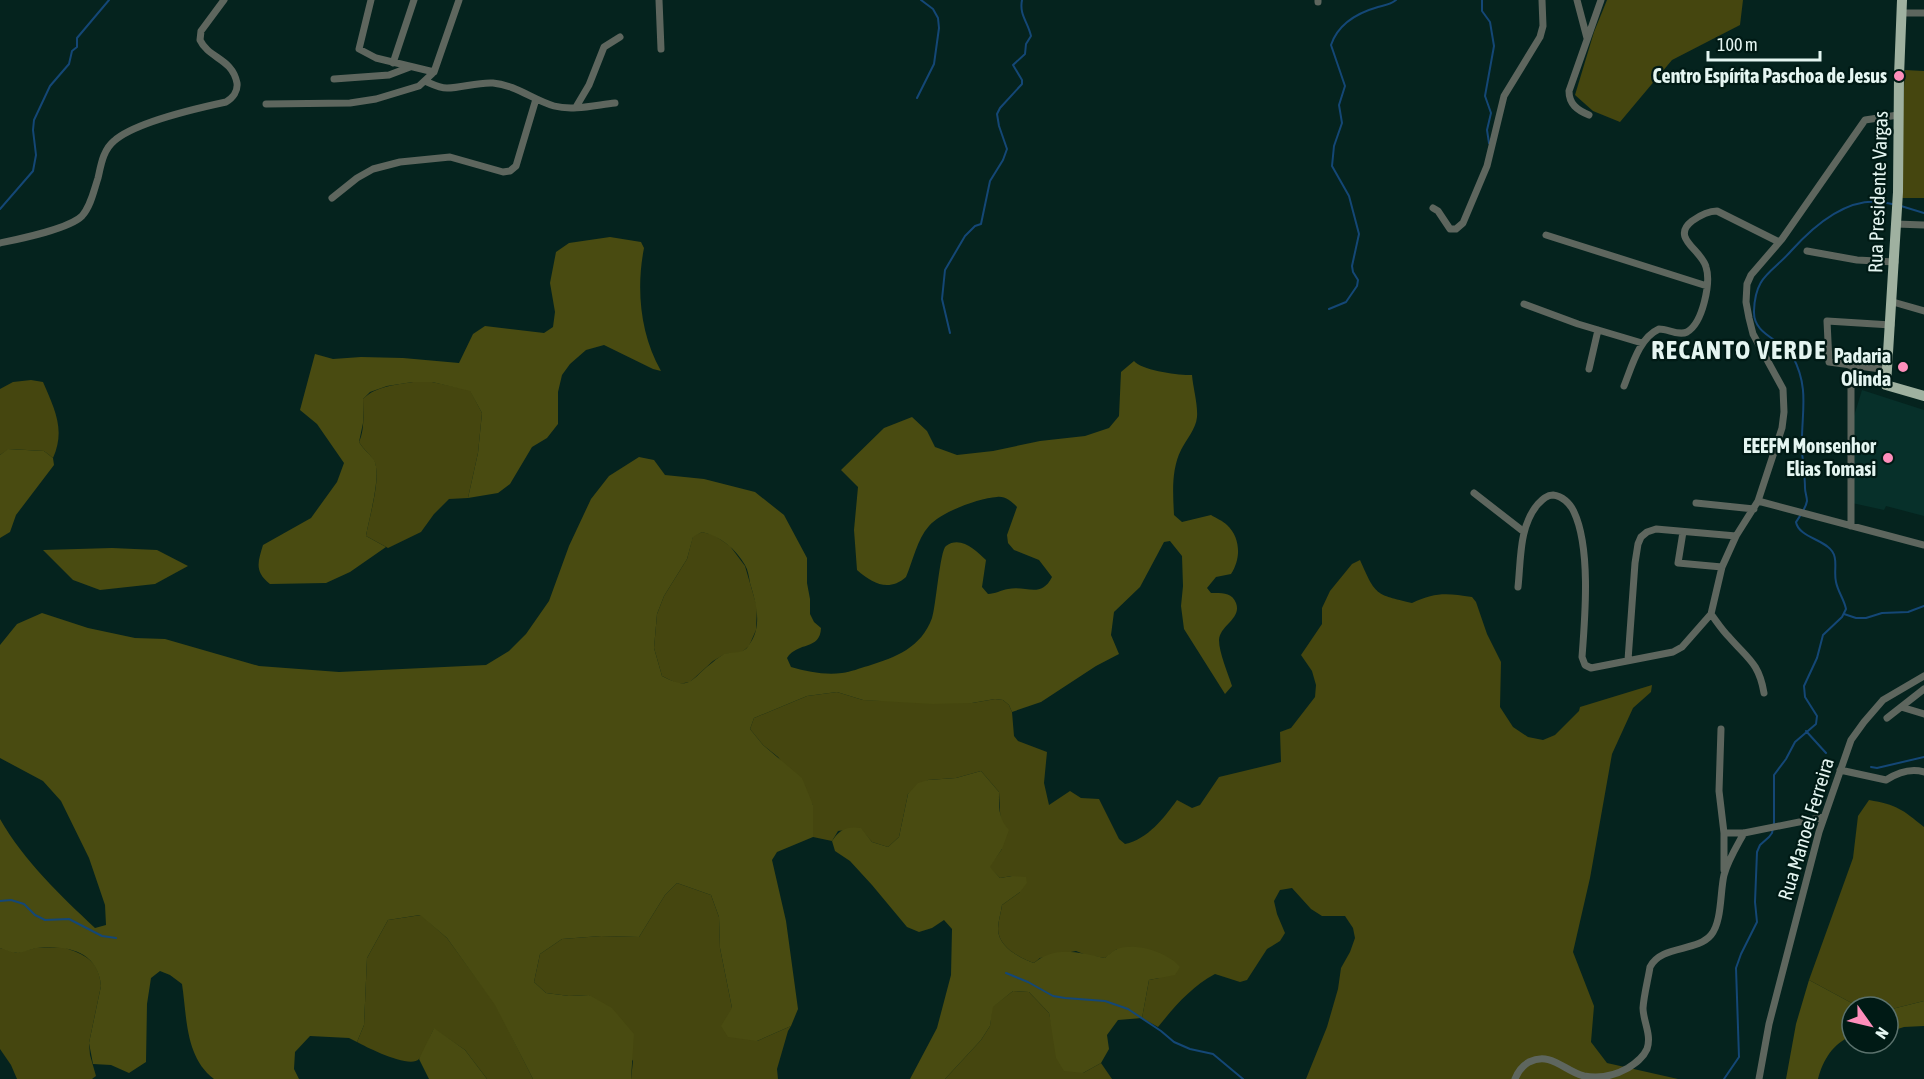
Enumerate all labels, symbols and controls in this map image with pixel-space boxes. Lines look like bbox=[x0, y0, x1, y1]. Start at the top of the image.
scale bar bbox=[1708, 24, 1820, 62]
text: 100 m bbox=[1717, 34, 1758, 55]
place label: Centro Espírita Paschoa de Jesus bbox=[1653, 64, 1887, 87]
marker: Centro Espírita Paschoa de Jesus bbox=[1892, 69, 1906, 83]
street label: Rua Presidente Vargas bbox=[1863, 111, 1892, 273]
district label: RECANTO VERDE bbox=[1651, 335, 1827, 365]
place label: Padaria Olinda bbox=[1834, 344, 1891, 390]
marker: Padaria Olinda bbox=[1896, 360, 1910, 374]
place label: EEEFM Monsenhor Elias Tomasi bbox=[1743, 434, 1877, 480]
marker: EEEFM Monsenhor Elias Tomasi bbox=[1881, 451, 1895, 465]
street label: Rua Manoel Ferreira bbox=[1773, 755, 1838, 903]
north arrow bbox=[1840, 995, 1900, 1055]
text: N bbox=[1872, 1024, 1893, 1042]

